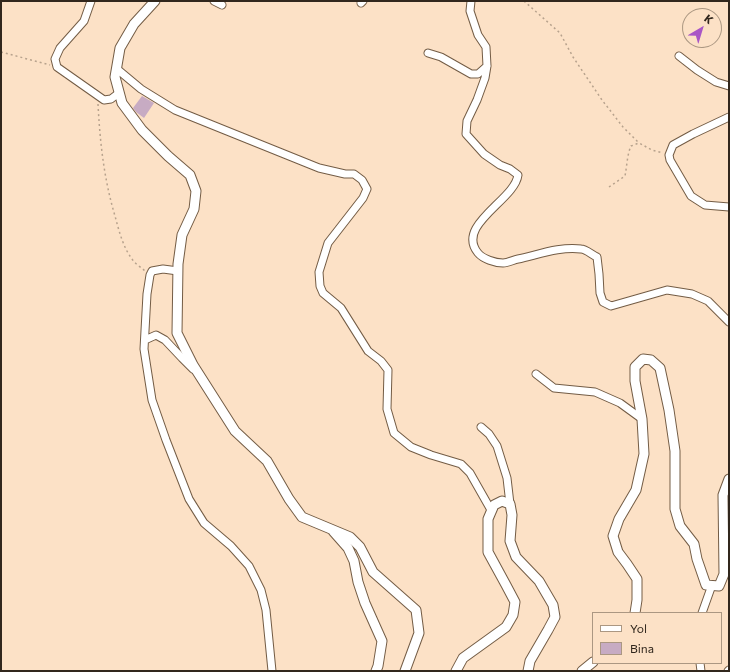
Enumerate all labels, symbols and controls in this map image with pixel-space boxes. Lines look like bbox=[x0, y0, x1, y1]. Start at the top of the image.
north arrow bbox=[682, 8, 722, 48]
text: K bbox=[702, 11, 716, 26]
legend bbox=[592, 612, 722, 664]
text: Yol bbox=[630, 621, 647, 635]
text: Bina bbox=[630, 641, 654, 655]

